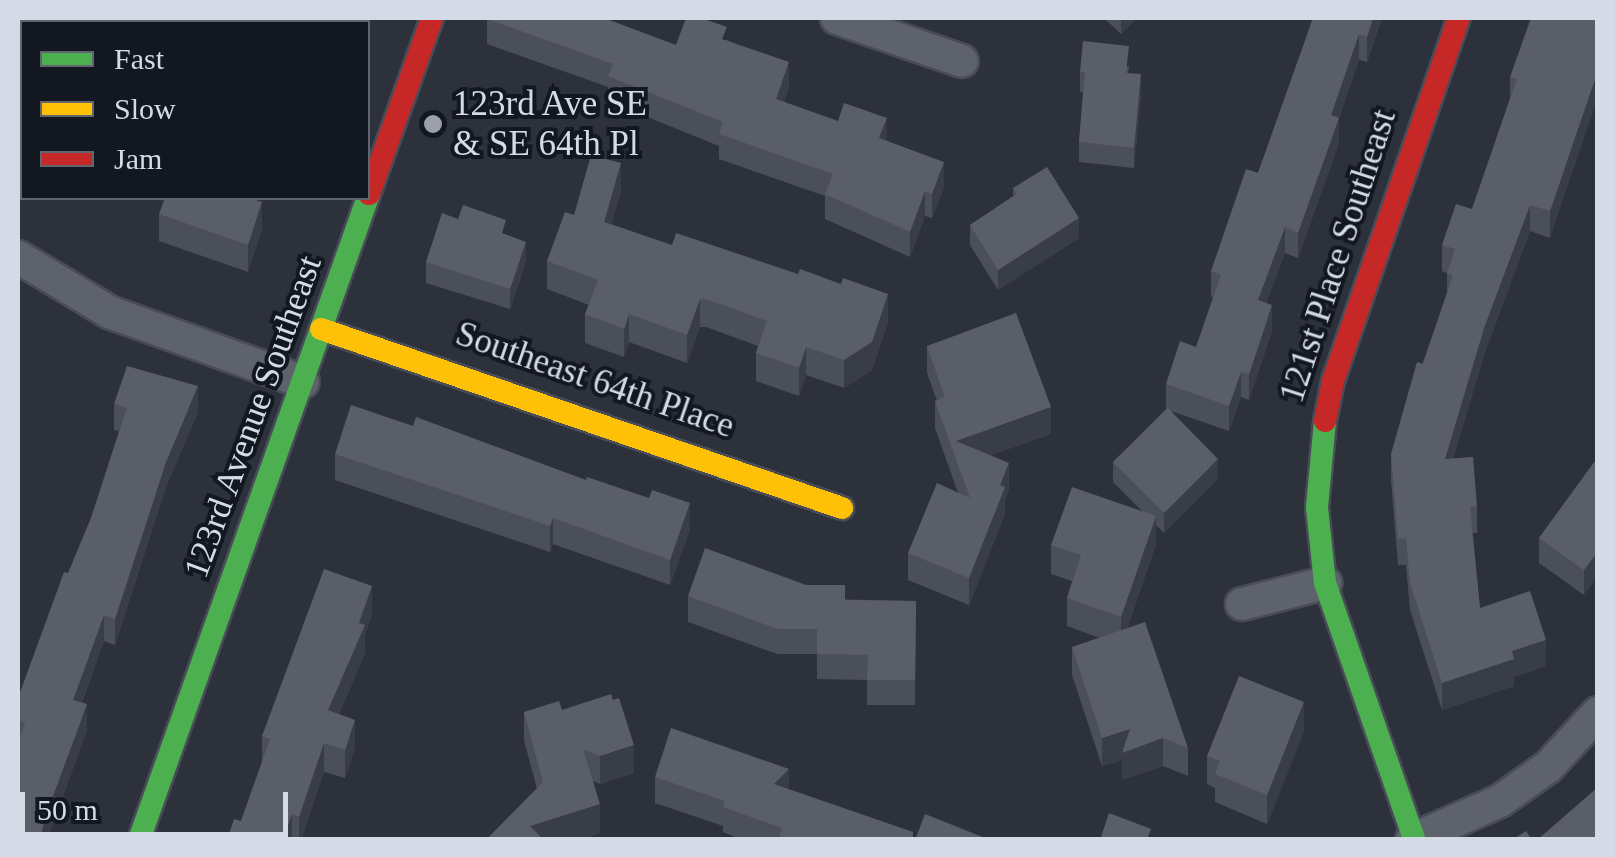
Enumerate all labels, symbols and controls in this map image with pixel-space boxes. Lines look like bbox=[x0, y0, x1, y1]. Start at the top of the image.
legend bbox=[20, 20, 370, 200]
text: Fast bbox=[114, 42, 164, 75]
place label: 123rd Ave SE & SE 64th Pl bbox=[453, 83, 649, 165]
text: Slow bbox=[114, 92, 176, 125]
street label: 121st Place Southeast bbox=[1271, 104, 1405, 408]
marker: 123rd Ave SE & SE 64th Pl bbox=[422, 113, 444, 135]
text: Jam bbox=[114, 142, 162, 175]
street label: 123rd Avenue Southeast bbox=[175, 249, 331, 585]
street label: Southeast 64th Place bbox=[450, 313, 740, 447]
scale bar bbox=[25, 772, 292, 834]
text: 50 m bbox=[37, 793, 98, 826]

